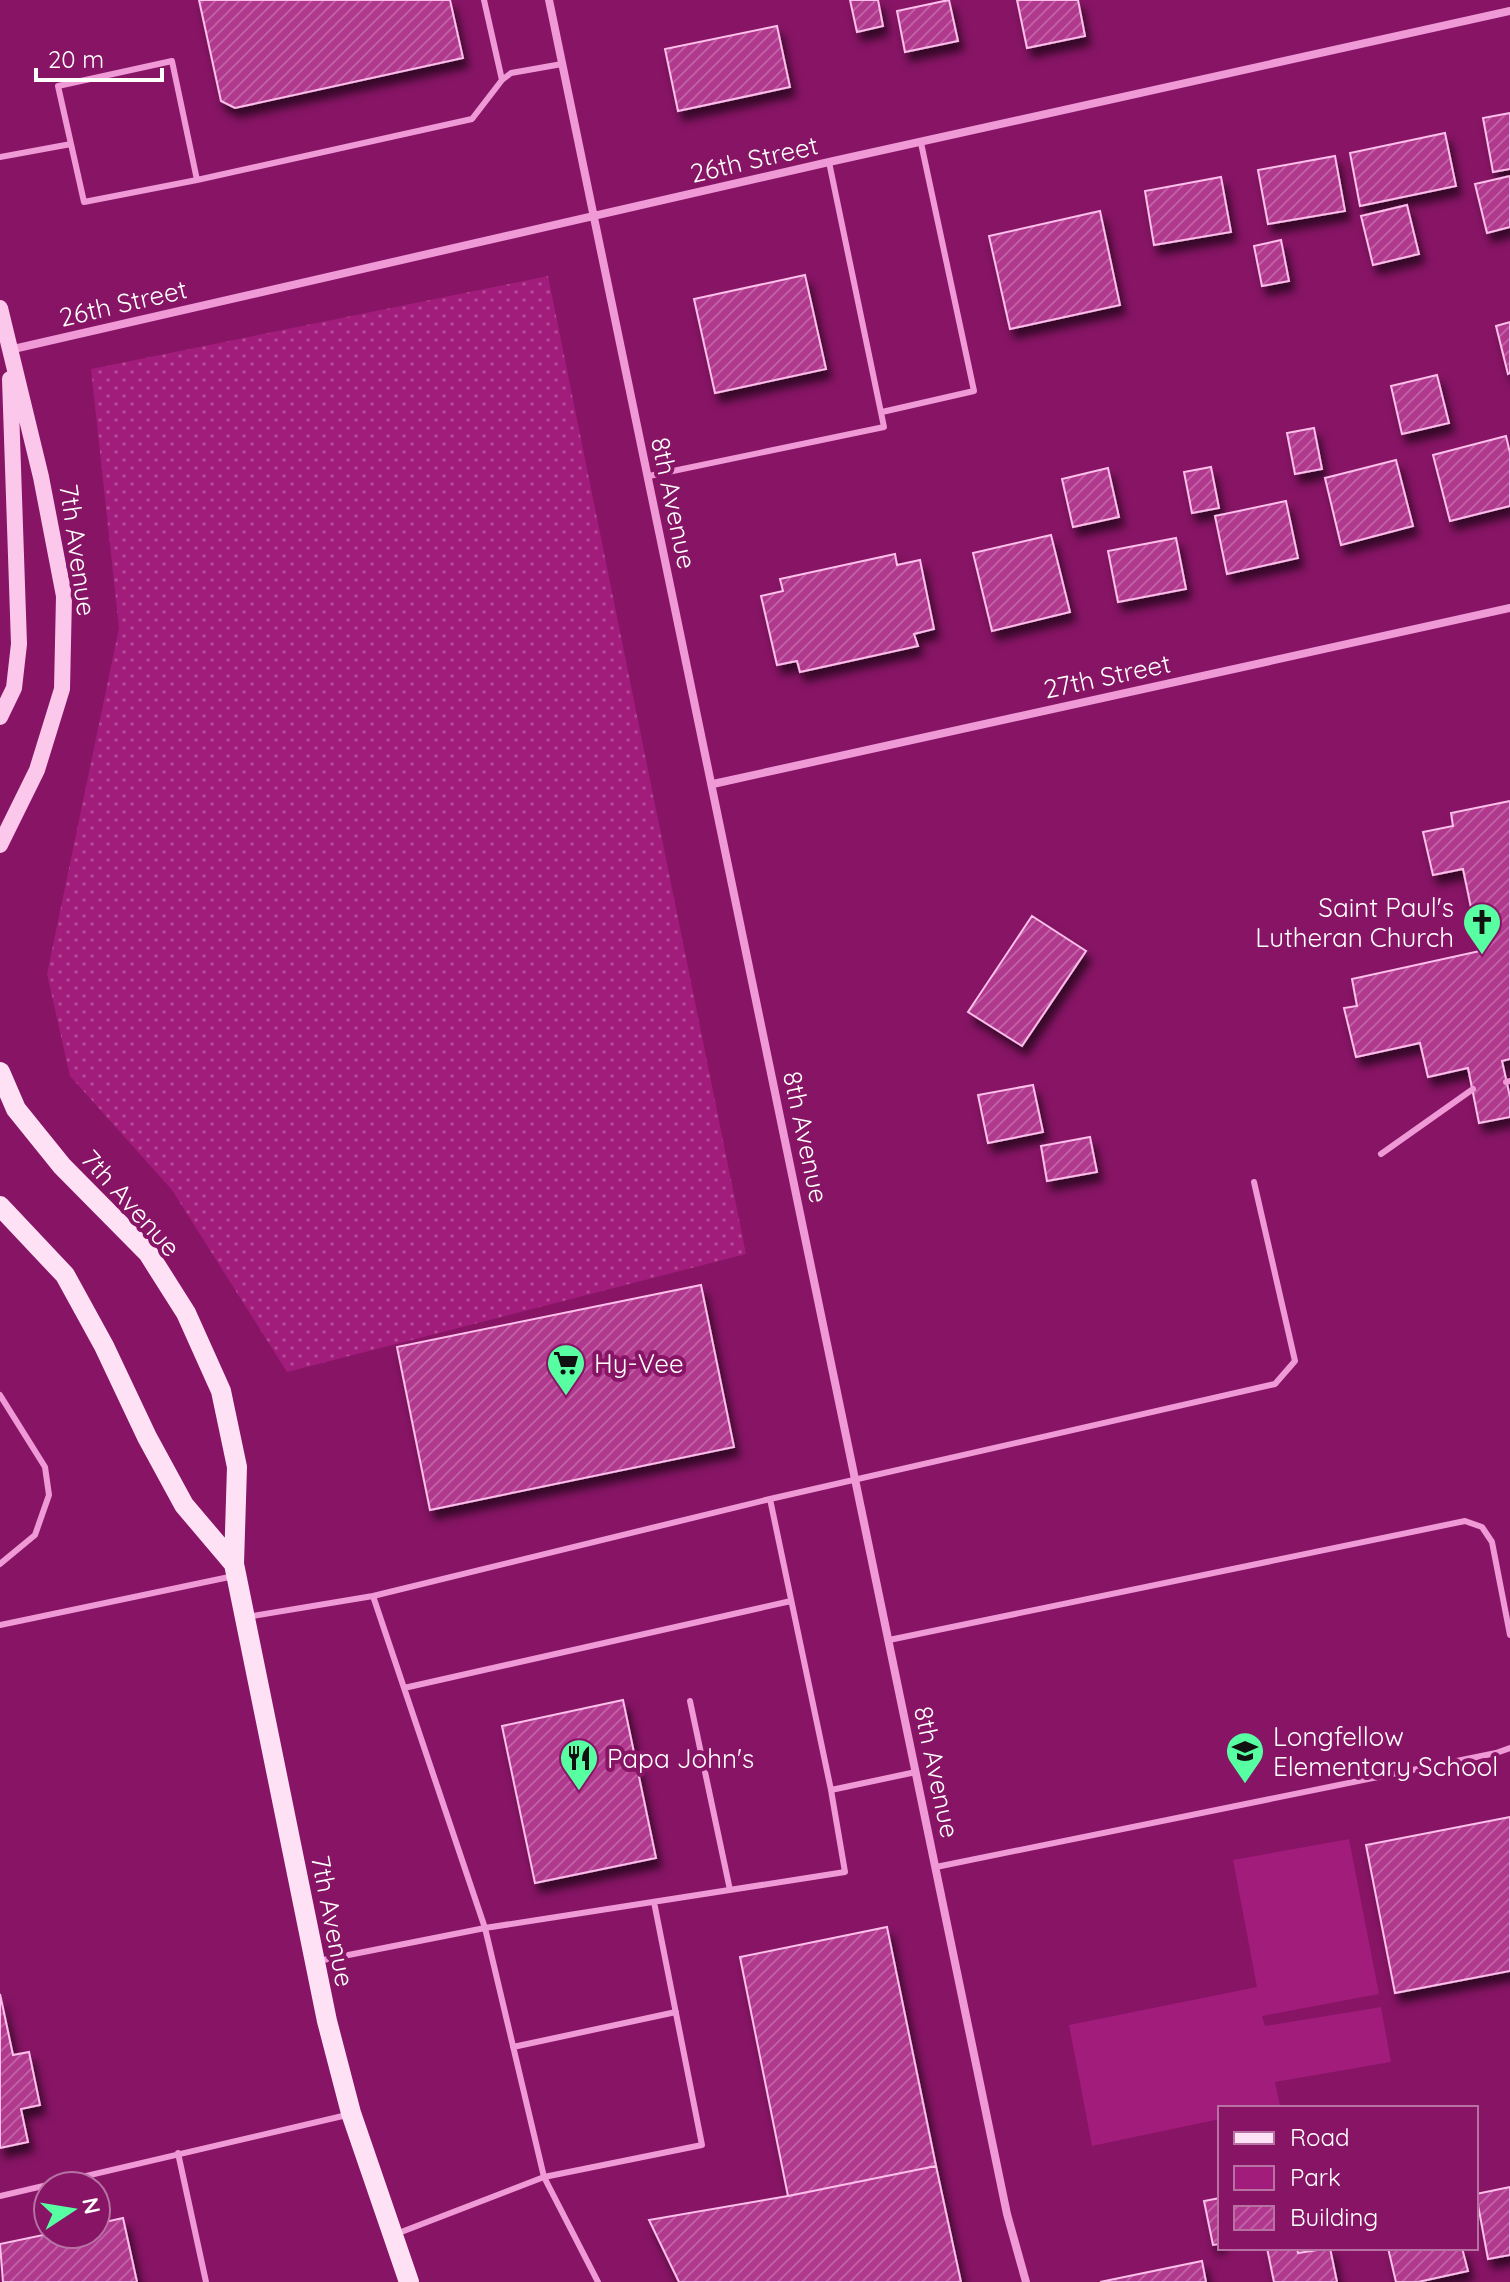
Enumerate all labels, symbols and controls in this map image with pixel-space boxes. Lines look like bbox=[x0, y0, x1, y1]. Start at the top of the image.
scale bar bbox=[36, 32, 162, 82]
text: 20 m bbox=[48, 44, 104, 74]
street label: 26th Street bbox=[687, 128, 821, 190]
street label: 26th Street bbox=[56, 272, 190, 334]
street label: 8th Avenue bbox=[644, 434, 704, 572]
street label: 7th Avenue bbox=[52, 482, 104, 618]
street label: 27th Street bbox=[1040, 646, 1174, 706]
place label: Saint Paul's Lutheran Church bbox=[1255, 891, 1454, 954]
church icon: Saint Paul's Lutheran Church bbox=[1461, 901, 1503, 956]
street label: 8th Avenue bbox=[776, 1068, 836, 1206]
street label: 7th Avenue bbox=[74, 1143, 188, 1263]
supermarket icon: Hy-Vee bbox=[545, 1342, 587, 1397]
place label: Hy-Vee bbox=[594, 1347, 684, 1380]
street label: 8th Avenue bbox=[907, 1703, 967, 1841]
place label: Longfellow Elementary School bbox=[1273, 1720, 1498, 1783]
school or university icon: Longfellow Elementary School bbox=[1224, 1730, 1266, 1785]
restaurant icon: Papa John's bbox=[558, 1737, 600, 1792]
place label: Papa John's bbox=[607, 1742, 754, 1775]
street label: 7th Avenue bbox=[304, 1853, 362, 1989]
legend bbox=[1218, 2106, 1478, 2250]
text: Road bbox=[1290, 2122, 1350, 2152]
text: Park bbox=[1290, 2162, 1341, 2192]
north arrow bbox=[32, 2170, 112, 2250]
text: N bbox=[76, 2195, 107, 2217]
text: Building bbox=[1290, 2202, 1378, 2232]

